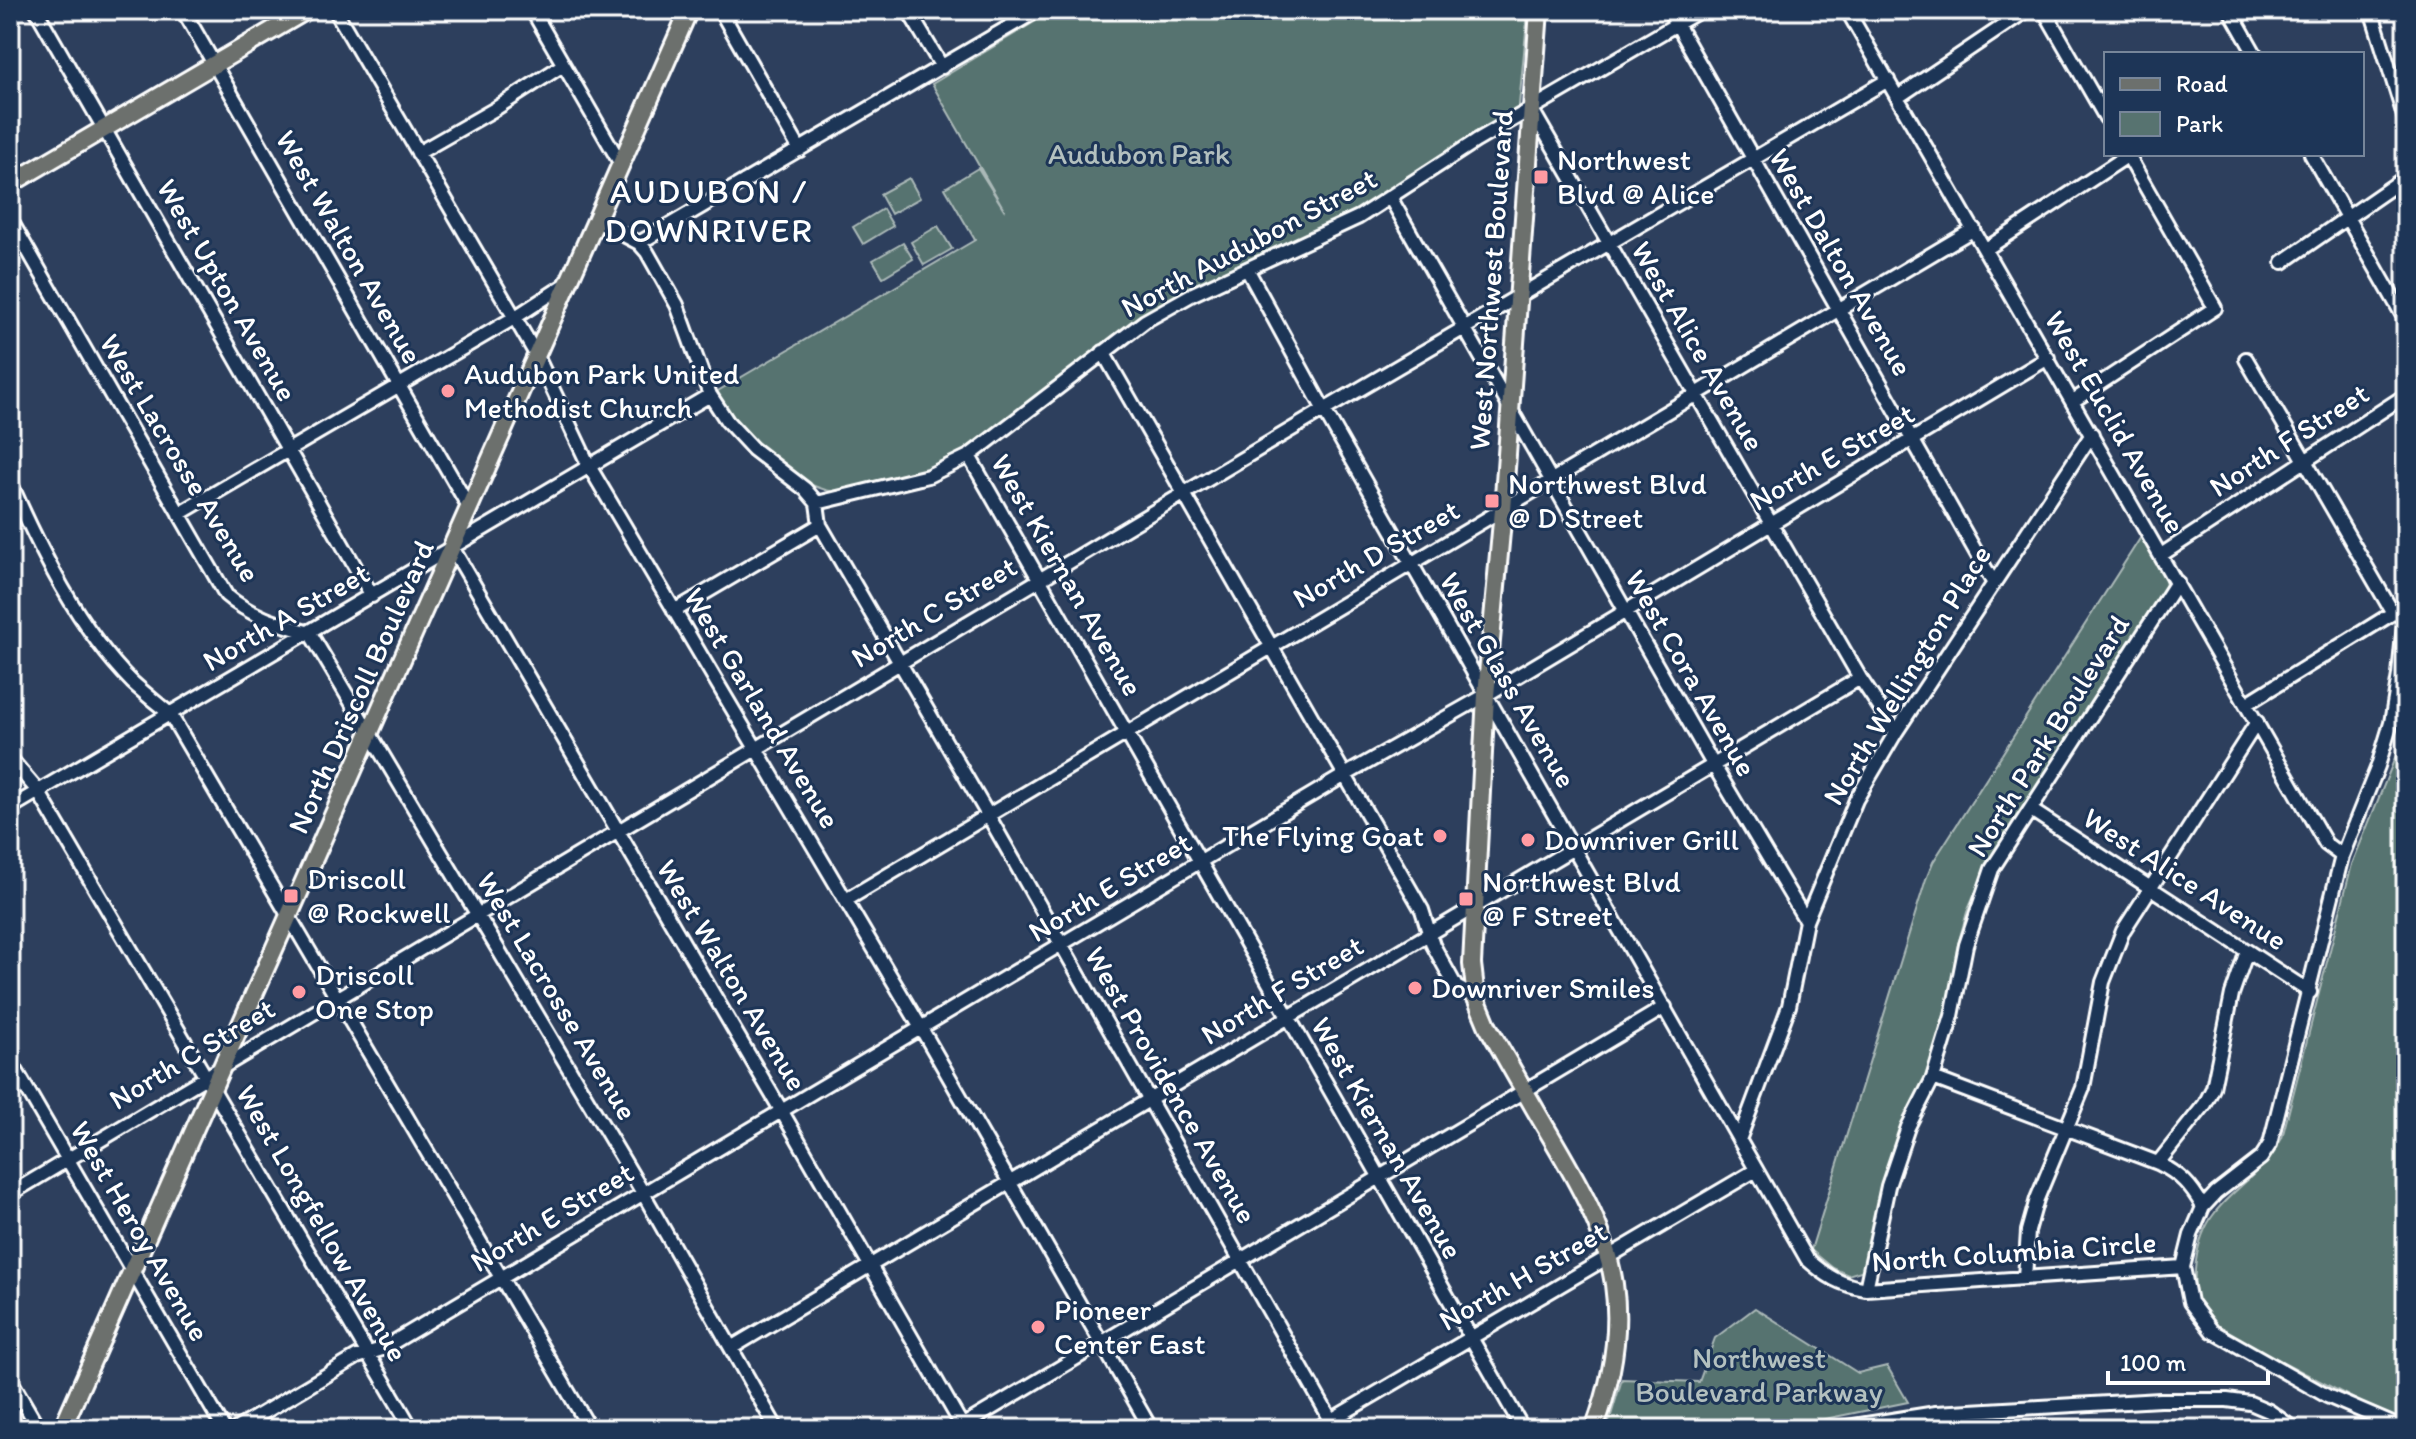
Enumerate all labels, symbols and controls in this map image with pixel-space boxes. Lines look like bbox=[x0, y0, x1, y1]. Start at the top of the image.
legend bbox=[2104, 52, 2364, 156]
text: Road bbox=[2176, 69, 2228, 98]
street label: West Northwest Boulevard bbox=[1460, 108, 1521, 452]
text: Park bbox=[2176, 109, 2223, 138]
street label: West Walton Avenue bbox=[268, 123, 431, 370]
park label: Audubon Park bbox=[1048, 135, 1230, 172]
place label: Northwest Blvd @ Alice bbox=[1557, 141, 1714, 212]
street label: West Dalton Avenue bbox=[1761, 141, 1922, 382]
street label: North Audubon Street bbox=[1115, 159, 1383, 326]
marker: Northwest Blvd @ Alice bbox=[1532, 168, 1550, 186]
district label: AUDUBON / DOWNRIVER bbox=[604, 171, 814, 251]
street label: West Upton Avenue bbox=[149, 172, 306, 408]
street label: West Alice Avenue bbox=[1623, 234, 1773, 457]
street label: West Euclid Avenue bbox=[2037, 304, 2194, 540]
street label: West Lacrosse Avenue bbox=[92, 327, 269, 589]
place label: Audubon Park United Methodist Church bbox=[464, 355, 739, 426]
street label: North F Street bbox=[2202, 374, 2376, 505]
marker: Audubon Park United Methodist Church bbox=[439, 382, 457, 400]
street label: North E Street bbox=[1743, 395, 1921, 519]
street label: West Kiernan Avenue bbox=[983, 447, 1152, 703]
place label: Northwest Blvd @ D Street bbox=[1508, 465, 1707, 536]
street label: North D Street bbox=[1286, 491, 1466, 616]
marker: Northwest Blvd @ D Street bbox=[1483, 492, 1501, 510]
street label: North Driscoll Boulevard bbox=[279, 534, 442, 839]
street label: North Wellington Place bbox=[1814, 538, 1999, 812]
street label: North C Street bbox=[844, 548, 1023, 676]
street label: North A Street bbox=[196, 554, 376, 679]
street label: West Cora Avenue bbox=[1617, 563, 1766, 783]
street label: West Glass Avenue bbox=[1432, 565, 1585, 794]
street label: West Garland Avenue bbox=[676, 581, 849, 835]
street label: North Park Boulevard bbox=[1958, 608, 2137, 864]
street label: West Alice Avenue bbox=[2076, 799, 2294, 958]
place label: The Flying Goat bbox=[1222, 817, 1424, 854]
place label: Downriver Grill bbox=[1544, 821, 1739, 858]
street label: North E Street bbox=[1021, 823, 1198, 950]
marker: The Flying Goat bbox=[1431, 827, 1449, 845]
marker: Downriver Grill bbox=[1519, 831, 1537, 849]
street label: West Walton Avenue bbox=[649, 852, 816, 1097]
place label: Driscoll @ Rockwell bbox=[307, 860, 451, 931]
place label: Northwest Blvd @ F Street bbox=[1482, 863, 1681, 934]
street label: West Lacrosse Avenue bbox=[469, 865, 646, 1127]
marker: Driscoll @ Rockwell bbox=[282, 887, 300, 905]
marker: Northwest Blvd @ F Street bbox=[1457, 890, 1475, 908]
street label: North F Street bbox=[1194, 927, 1370, 1053]
street label: West Providence Avenue bbox=[1077, 940, 1266, 1230]
place label: Driscoll One Stop bbox=[315, 956, 434, 1027]
place label: Downriver Smiles bbox=[1431, 969, 1655, 1006]
marker: Downriver Smiles bbox=[1406, 979, 1424, 997]
marker: Driscoll One Stop bbox=[290, 983, 308, 1001]
street label: North C Street bbox=[102, 990, 281, 1118]
street label: West Kiernan Avenue bbox=[1303, 1010, 1472, 1266]
street label: West Longfellow Avenue bbox=[228, 1078, 417, 1368]
street label: West Heroy Avenue bbox=[62, 1114, 219, 1348]
street label: North E Street bbox=[463, 1153, 640, 1280]
street label: North H Street bbox=[1432, 1212, 1614, 1339]
street label: North Columbia Circle bbox=[1870, 1223, 2158, 1280]
place label: Pioneer Center East bbox=[1054, 1291, 1205, 1362]
marker: Pioneer Center East bbox=[1029, 1318, 1047, 1336]
scale bar bbox=[2108, 1335, 2268, 1385]
park label: Northwest Boulevard Parkway bbox=[1635, 1339, 1883, 1410]
text: 100 m bbox=[2120, 1348, 2186, 1377]

